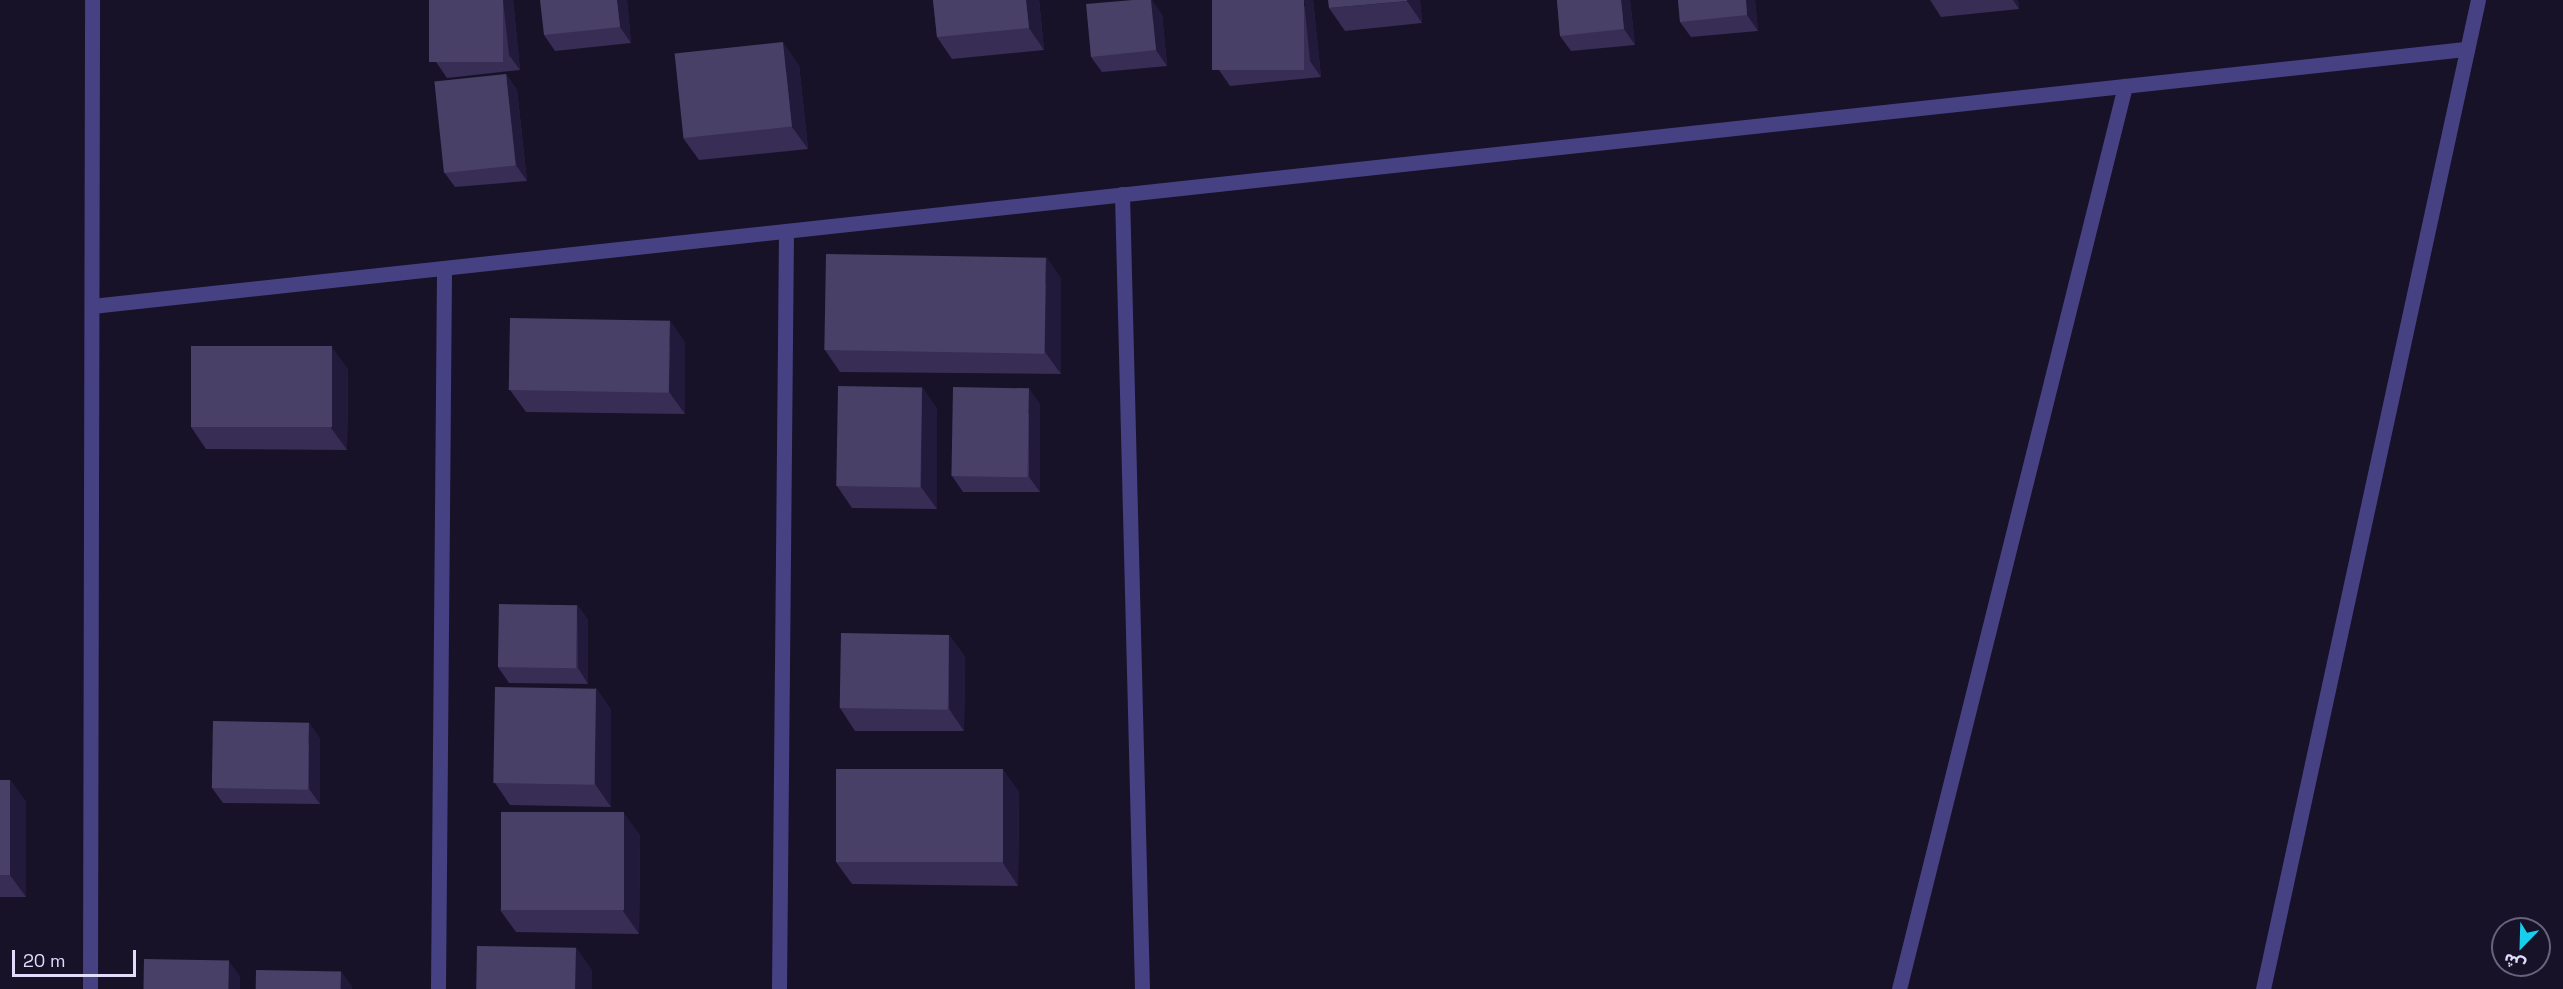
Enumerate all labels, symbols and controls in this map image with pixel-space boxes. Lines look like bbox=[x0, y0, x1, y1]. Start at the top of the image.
north arrow bbox=[2491, 917, 2551, 977]
scale bar bbox=[15, 938, 140, 976]
text: ش bbox=[2500, 948, 2529, 976]
text: 20 m bbox=[23, 949, 66, 972]

